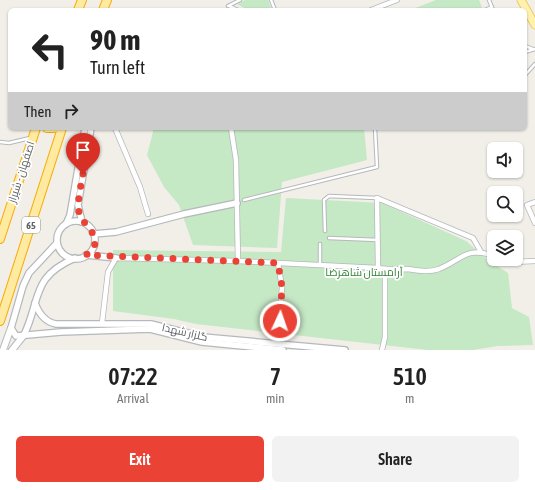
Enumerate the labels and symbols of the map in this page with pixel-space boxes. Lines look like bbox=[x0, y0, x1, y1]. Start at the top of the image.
pin bbox=[66, 133, 100, 174]
street label: اصفهان - شیراز bbox=[5, 140, 38, 206]
road number: 65 bbox=[22, 217, 40, 233]
park label: آرامستان شاهرضا bbox=[325, 266, 403, 279]
position arrow bbox=[259, 300, 301, 342]
street label: گلزار شهدا bbox=[161, 321, 209, 344]

